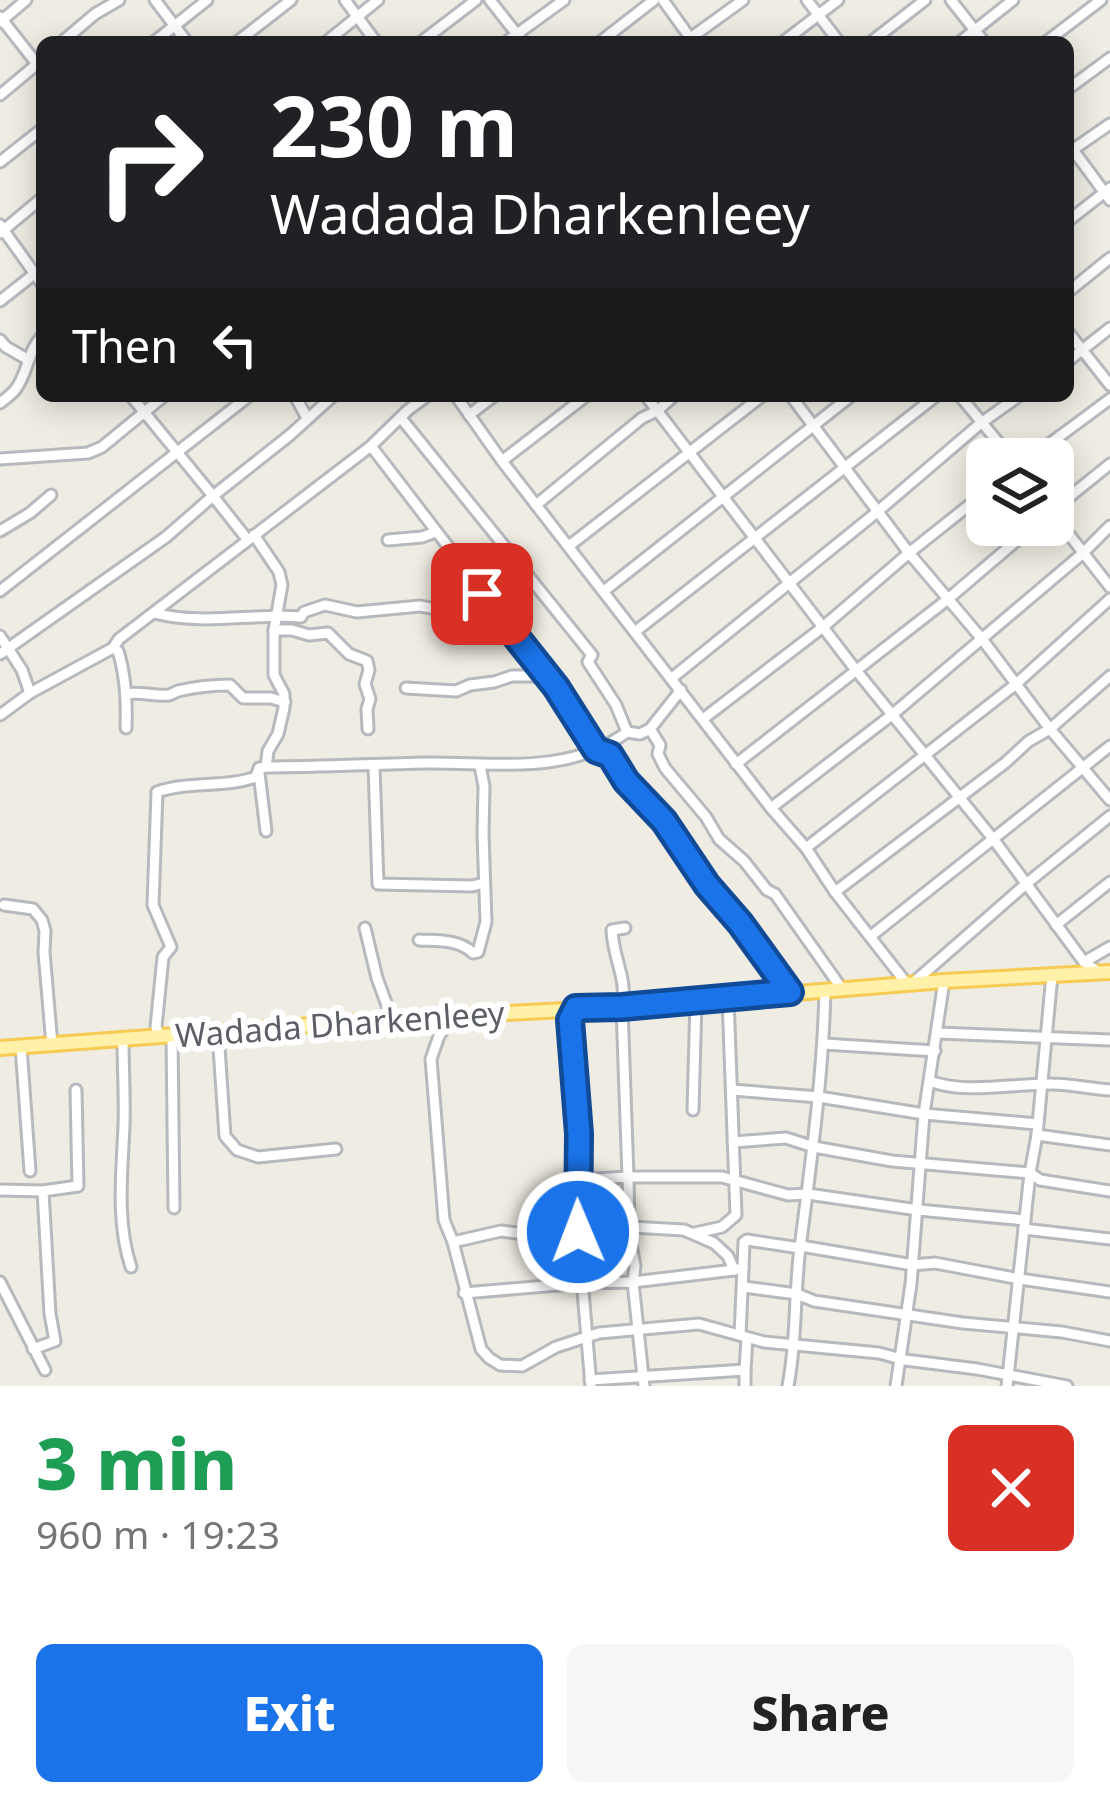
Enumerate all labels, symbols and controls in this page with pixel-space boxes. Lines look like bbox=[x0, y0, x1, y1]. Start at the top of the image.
text: 230 m bbox=[270, 67, 518, 182]
icon: right bbox=[72, 84, 228, 240]
text: Wadada Dharkenleey bbox=[270, 176, 810, 250]
icon: left bbox=[202, 312, 268, 378]
text: Then bbox=[72, 315, 178, 376]
map controls bbox=[966, 438, 1074, 546]
button: layers bbox=[966, 438, 1074, 546]
pin bbox=[431, 543, 533, 645]
icon: arrive bbox=[449, 561, 515, 627]
street label: Wadada Dharkenleey bbox=[174, 990, 506, 1057]
position arrow bbox=[515, 1169, 641, 1295]
text: 3 min bbox=[36, 1413, 237, 1511]
button: close bbox=[948, 1425, 1074, 1551]
text: 960 m · 19:23 bbox=[36, 1507, 280, 1560]
button: Exit bbox=[36, 1644, 543, 1782]
button: Share bbox=[567, 1644, 1074, 1782]

